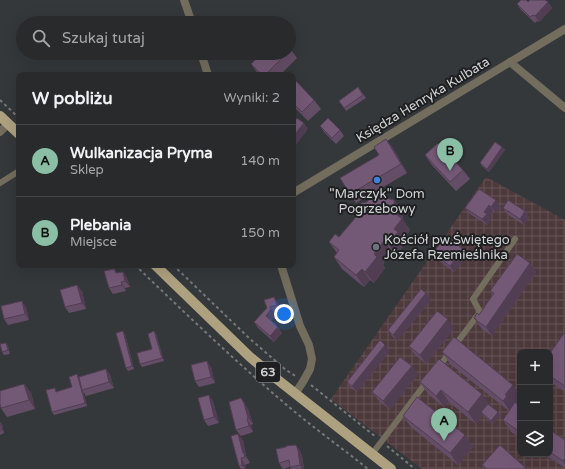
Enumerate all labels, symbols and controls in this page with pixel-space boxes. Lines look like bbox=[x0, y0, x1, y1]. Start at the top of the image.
search box bbox=[16, 16, 296, 60]
icon: search bbox=[30, 27, 52, 49]
text: Szukaj tutaj bbox=[62, 29, 145, 47]
street label: Księdza Henryka Kulbata bbox=[353, 54, 493, 146]
text: W pobliżu bbox=[32, 88, 113, 109]
text: Wyniki: 2 bbox=[224, 90, 280, 106]
pin: B bbox=[437, 138, 463, 171]
text: Wulkanizacja Pryma bbox=[70, 144, 213, 162]
text: A bbox=[40, 153, 50, 169]
text: 140 m bbox=[240, 153, 280, 169]
text: Sklep bbox=[70, 162, 104, 178]
marker: "Marczyk" Dom Pogrzebowy bbox=[372, 175, 382, 185]
place label: "Marczyk" Dom Pogrzebowy bbox=[329, 186, 425, 217]
text: Plebania bbox=[70, 216, 131, 234]
text: B bbox=[40, 225, 50, 241]
text: 150 m bbox=[240, 225, 280, 241]
place label: Kościół pw.Świętego Józefa Rzemieślnika bbox=[384, 232, 510, 263]
text: Miejsce bbox=[70, 234, 117, 250]
marker: Kościół pw.Świętego Józefa Rzemieślnika bbox=[371, 242, 381, 252]
your location bbox=[274, 304, 294, 324]
map controls bbox=[517, 349, 553, 457]
button: + bbox=[517, 349, 553, 385]
road number: 63 bbox=[256, 362, 280, 382]
button: − bbox=[517, 385, 553, 421]
pin: A bbox=[431, 408, 457, 441]
button: layers bbox=[517, 421, 553, 457]

